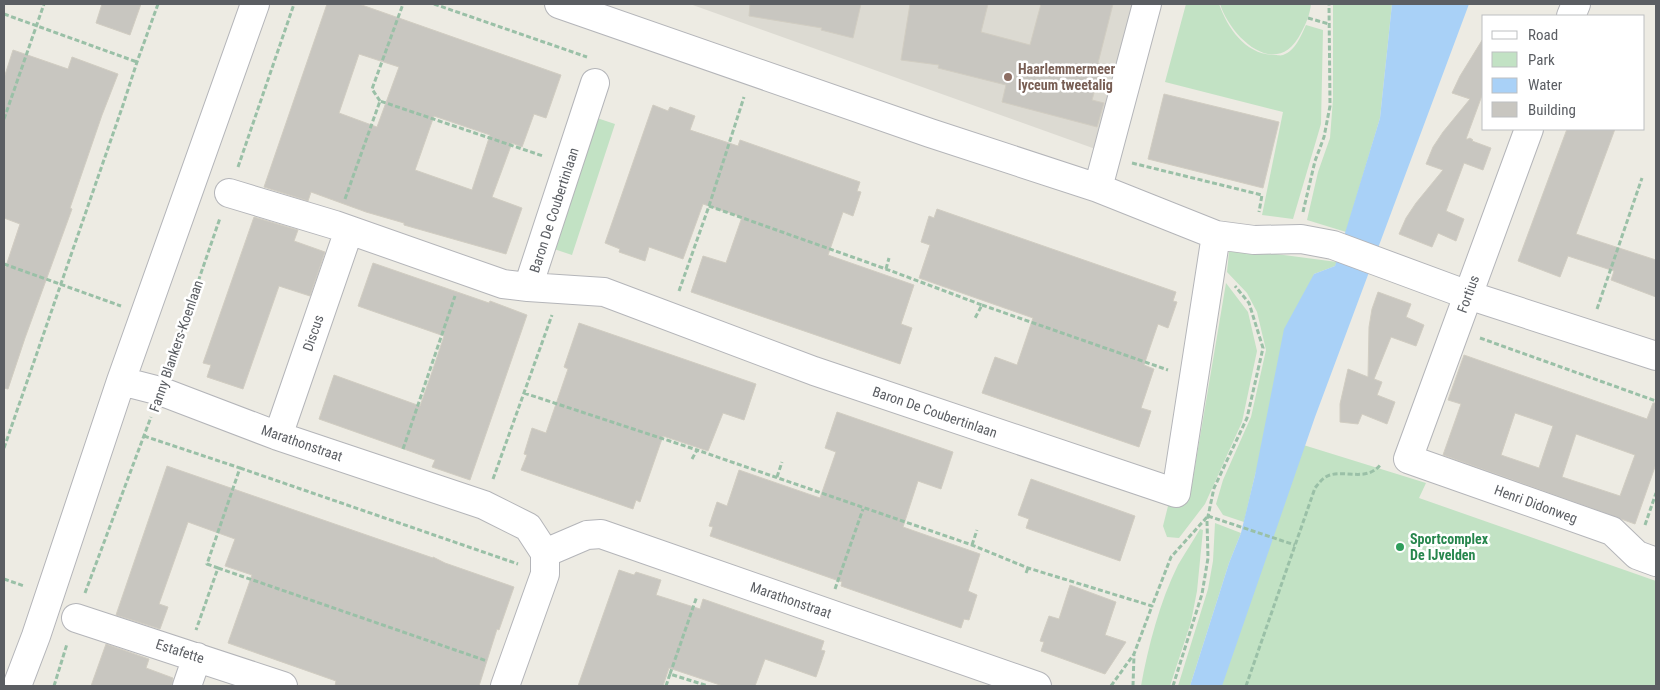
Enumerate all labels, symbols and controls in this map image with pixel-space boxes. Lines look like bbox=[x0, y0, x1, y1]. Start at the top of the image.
legend bbox=[1482, 15, 1645, 130]
text: Road bbox=[1528, 26, 1558, 44]
text: Park bbox=[1528, 51, 1555, 69]
place label: Haarlemmermeer lyceum tweetalig bbox=[1018, 61, 1116, 93]
marker: Haarlemmermeer lyceum tweetalig bbox=[1002, 71, 1014, 83]
text: Water bbox=[1528, 76, 1563, 94]
text: Building bbox=[1528, 101, 1576, 119]
street label: Baron De Coubertinlaan bbox=[526, 145, 582, 275]
street label: Fortius bbox=[1454, 273, 1482, 315]
street label: Fanny Blankers-Koenlaan bbox=[146, 278, 206, 414]
street label: Discus bbox=[299, 313, 327, 353]
street label: Baron De Coubertinlaan bbox=[871, 383, 999, 441]
street label: Marathonstraat bbox=[259, 422, 345, 464]
street label: Henri Didonweg bbox=[1492, 482, 1580, 526]
place label: Sportcomplex De IJvelden bbox=[1410, 531, 1489, 563]
marker: Sportcomplex De IJvelden bbox=[1394, 541, 1406, 553]
street label: Marathonstraat bbox=[748, 579, 834, 621]
street label: Estafette bbox=[154, 636, 207, 666]

